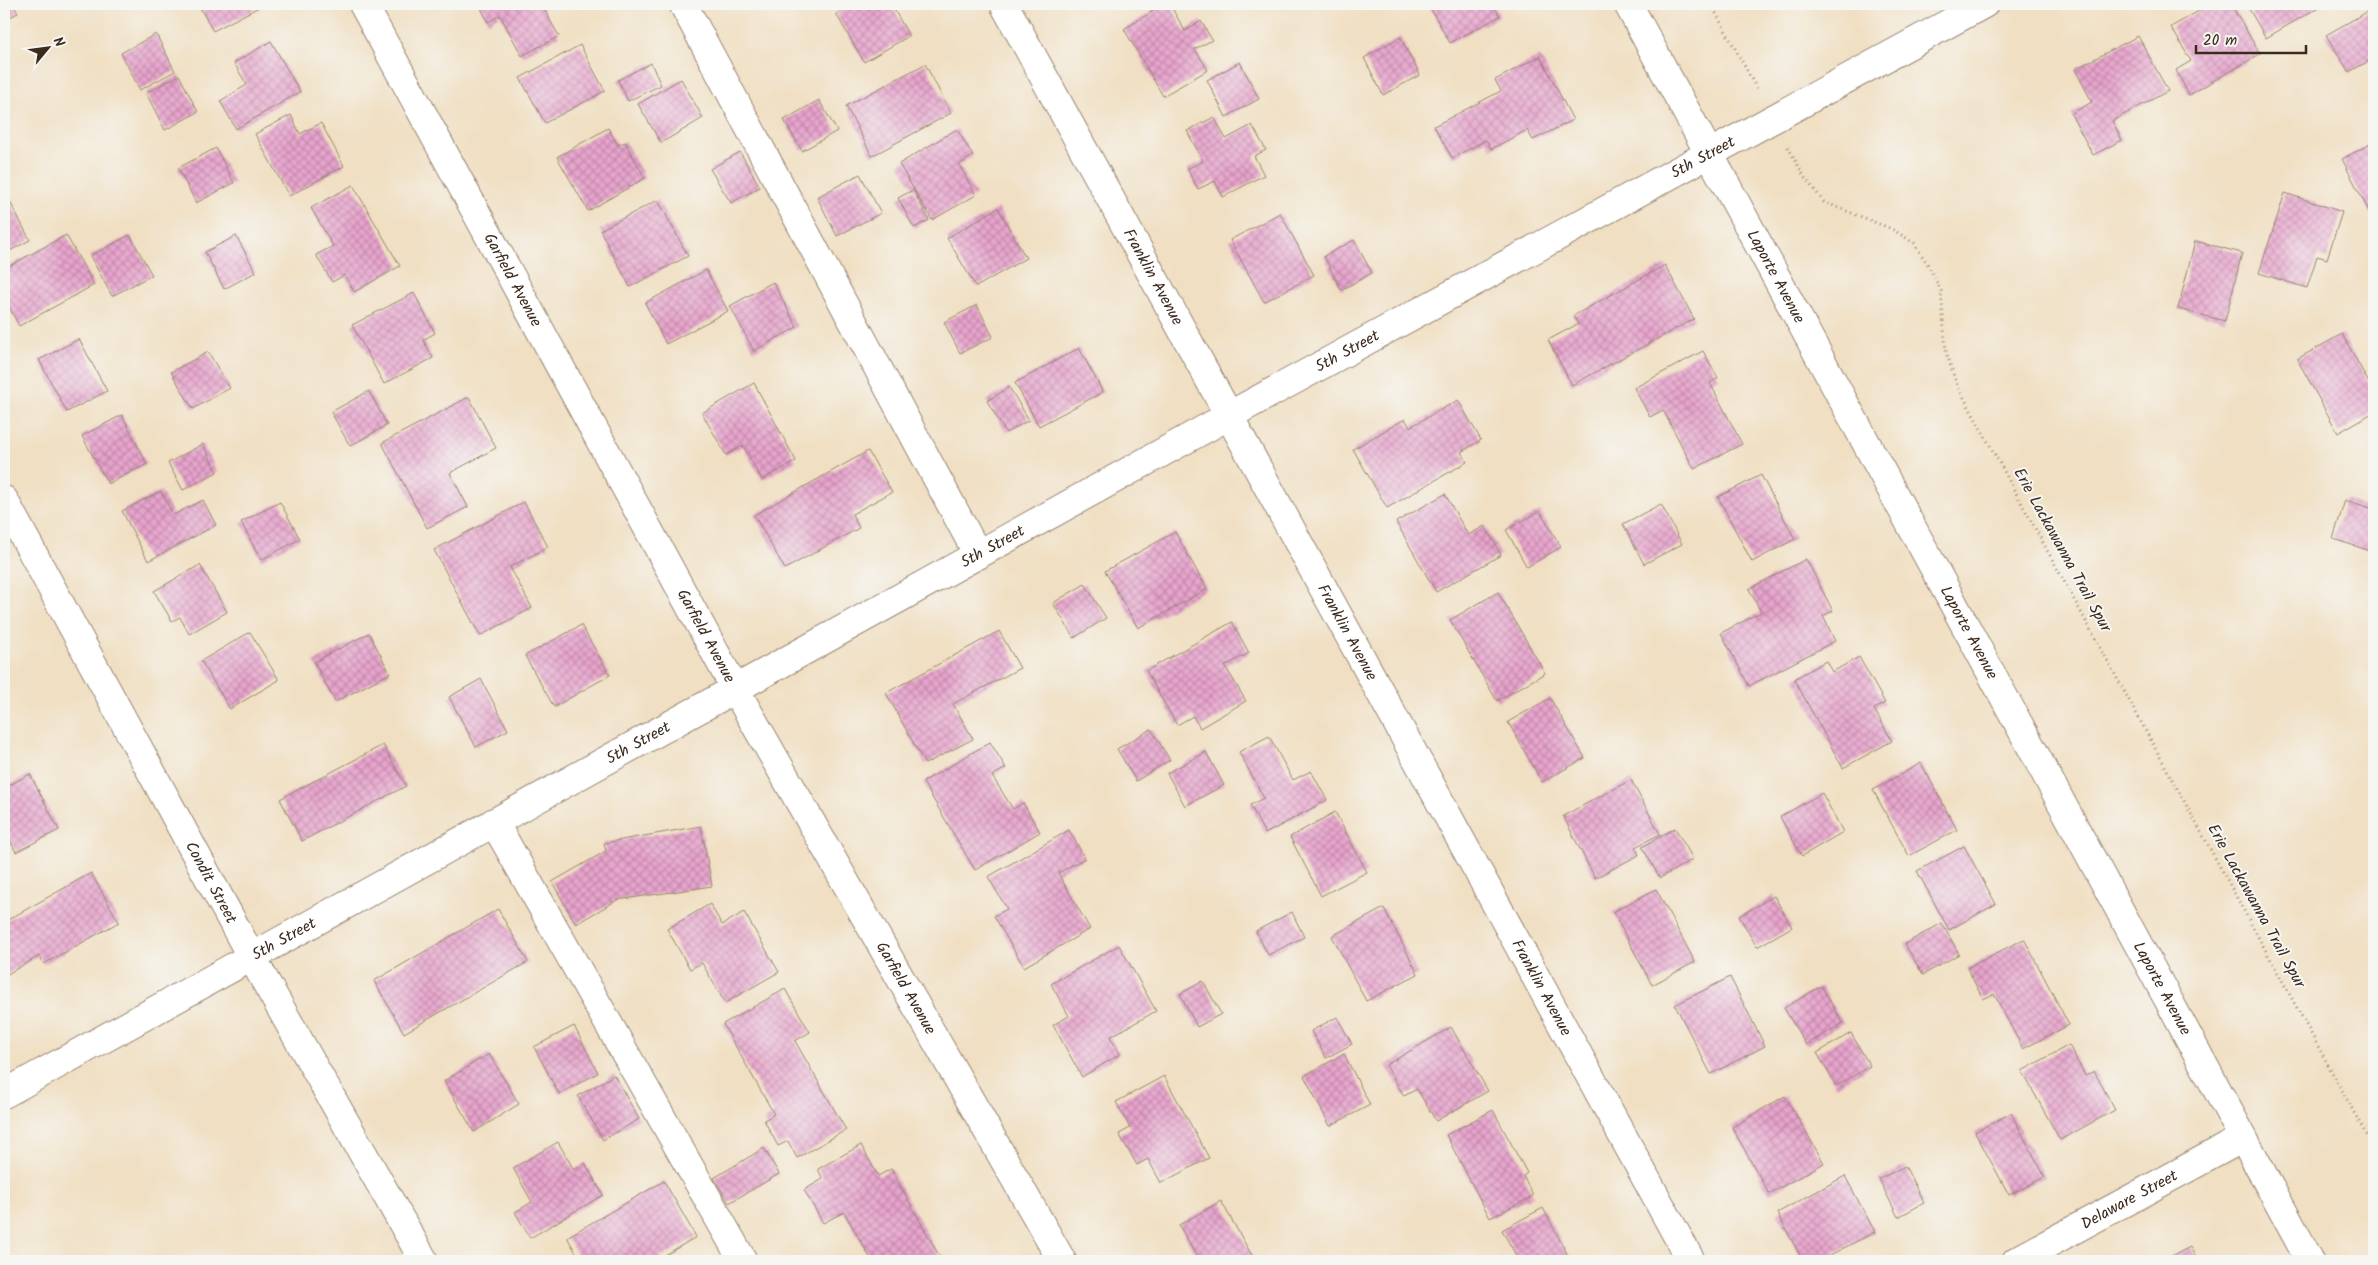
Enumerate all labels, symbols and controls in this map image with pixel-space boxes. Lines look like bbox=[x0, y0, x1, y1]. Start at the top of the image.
north arrow bbox=[22, 22, 72, 72]
scale bar bbox=[2196, 22, 2306, 54]
text: 20 m bbox=[2203, 29, 2237, 53]
text: N bbox=[47, 33, 70, 52]
street label: 5th Street bbox=[1666, 129, 1740, 185]
street label: Franklin Avenue bbox=[1117, 224, 1190, 330]
street label: Laporte Avenue bbox=[1740, 225, 1811, 328]
street label: Garfield Avenue bbox=[477, 228, 549, 331]
street label: 5th Street bbox=[1310, 323, 1385, 379]
street label: Erie Lackawanna Trail Spur bbox=[2006, 463, 2118, 638]
street label: 5th Street bbox=[956, 518, 1030, 575]
street label: Franklin Avenue bbox=[1311, 579, 1384, 685]
street label: Laporte Avenue bbox=[1933, 581, 2005, 684]
street label: Garfield Avenue bbox=[670, 584, 742, 687]
street label: 5th Street bbox=[601, 714, 676, 771]
street label: Erie Lackawanna Trail Spur bbox=[2200, 819, 2312, 994]
street label: Condit Street bbox=[179, 837, 244, 929]
street label: 5th Street bbox=[247, 911, 321, 967]
street label: Franklin Avenue bbox=[1505, 935, 1578, 1041]
street label: Garfield Avenue bbox=[869, 937, 943, 1039]
street label: Laporte Avenue bbox=[2126, 937, 2198, 1040]
street label: Delaware Street bbox=[2077, 1163, 2183, 1236]

